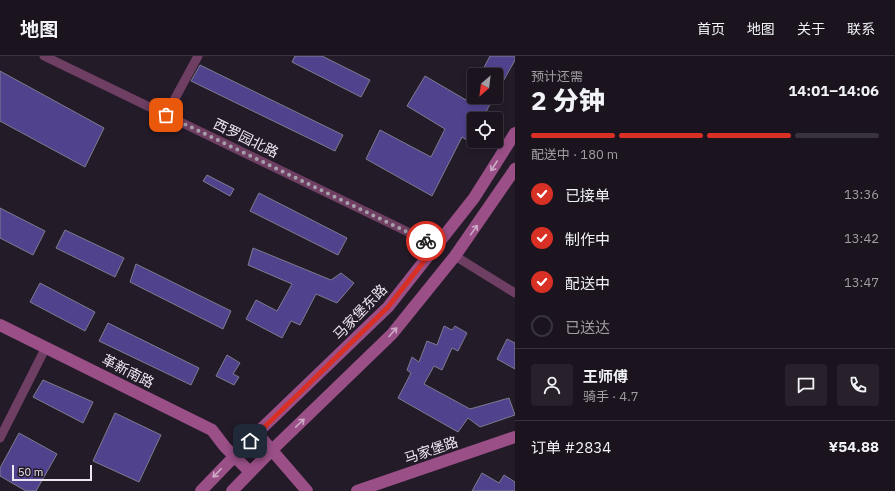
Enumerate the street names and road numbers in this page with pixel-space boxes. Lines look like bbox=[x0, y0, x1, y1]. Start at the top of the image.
street label: 西罗园北路 bbox=[211, 115, 281, 161]
street label: 马家堡东路 bbox=[329, 281, 391, 343]
street label: 革新南路 bbox=[99, 350, 157, 392]
street label: 马家堡路 bbox=[402, 432, 460, 468]

